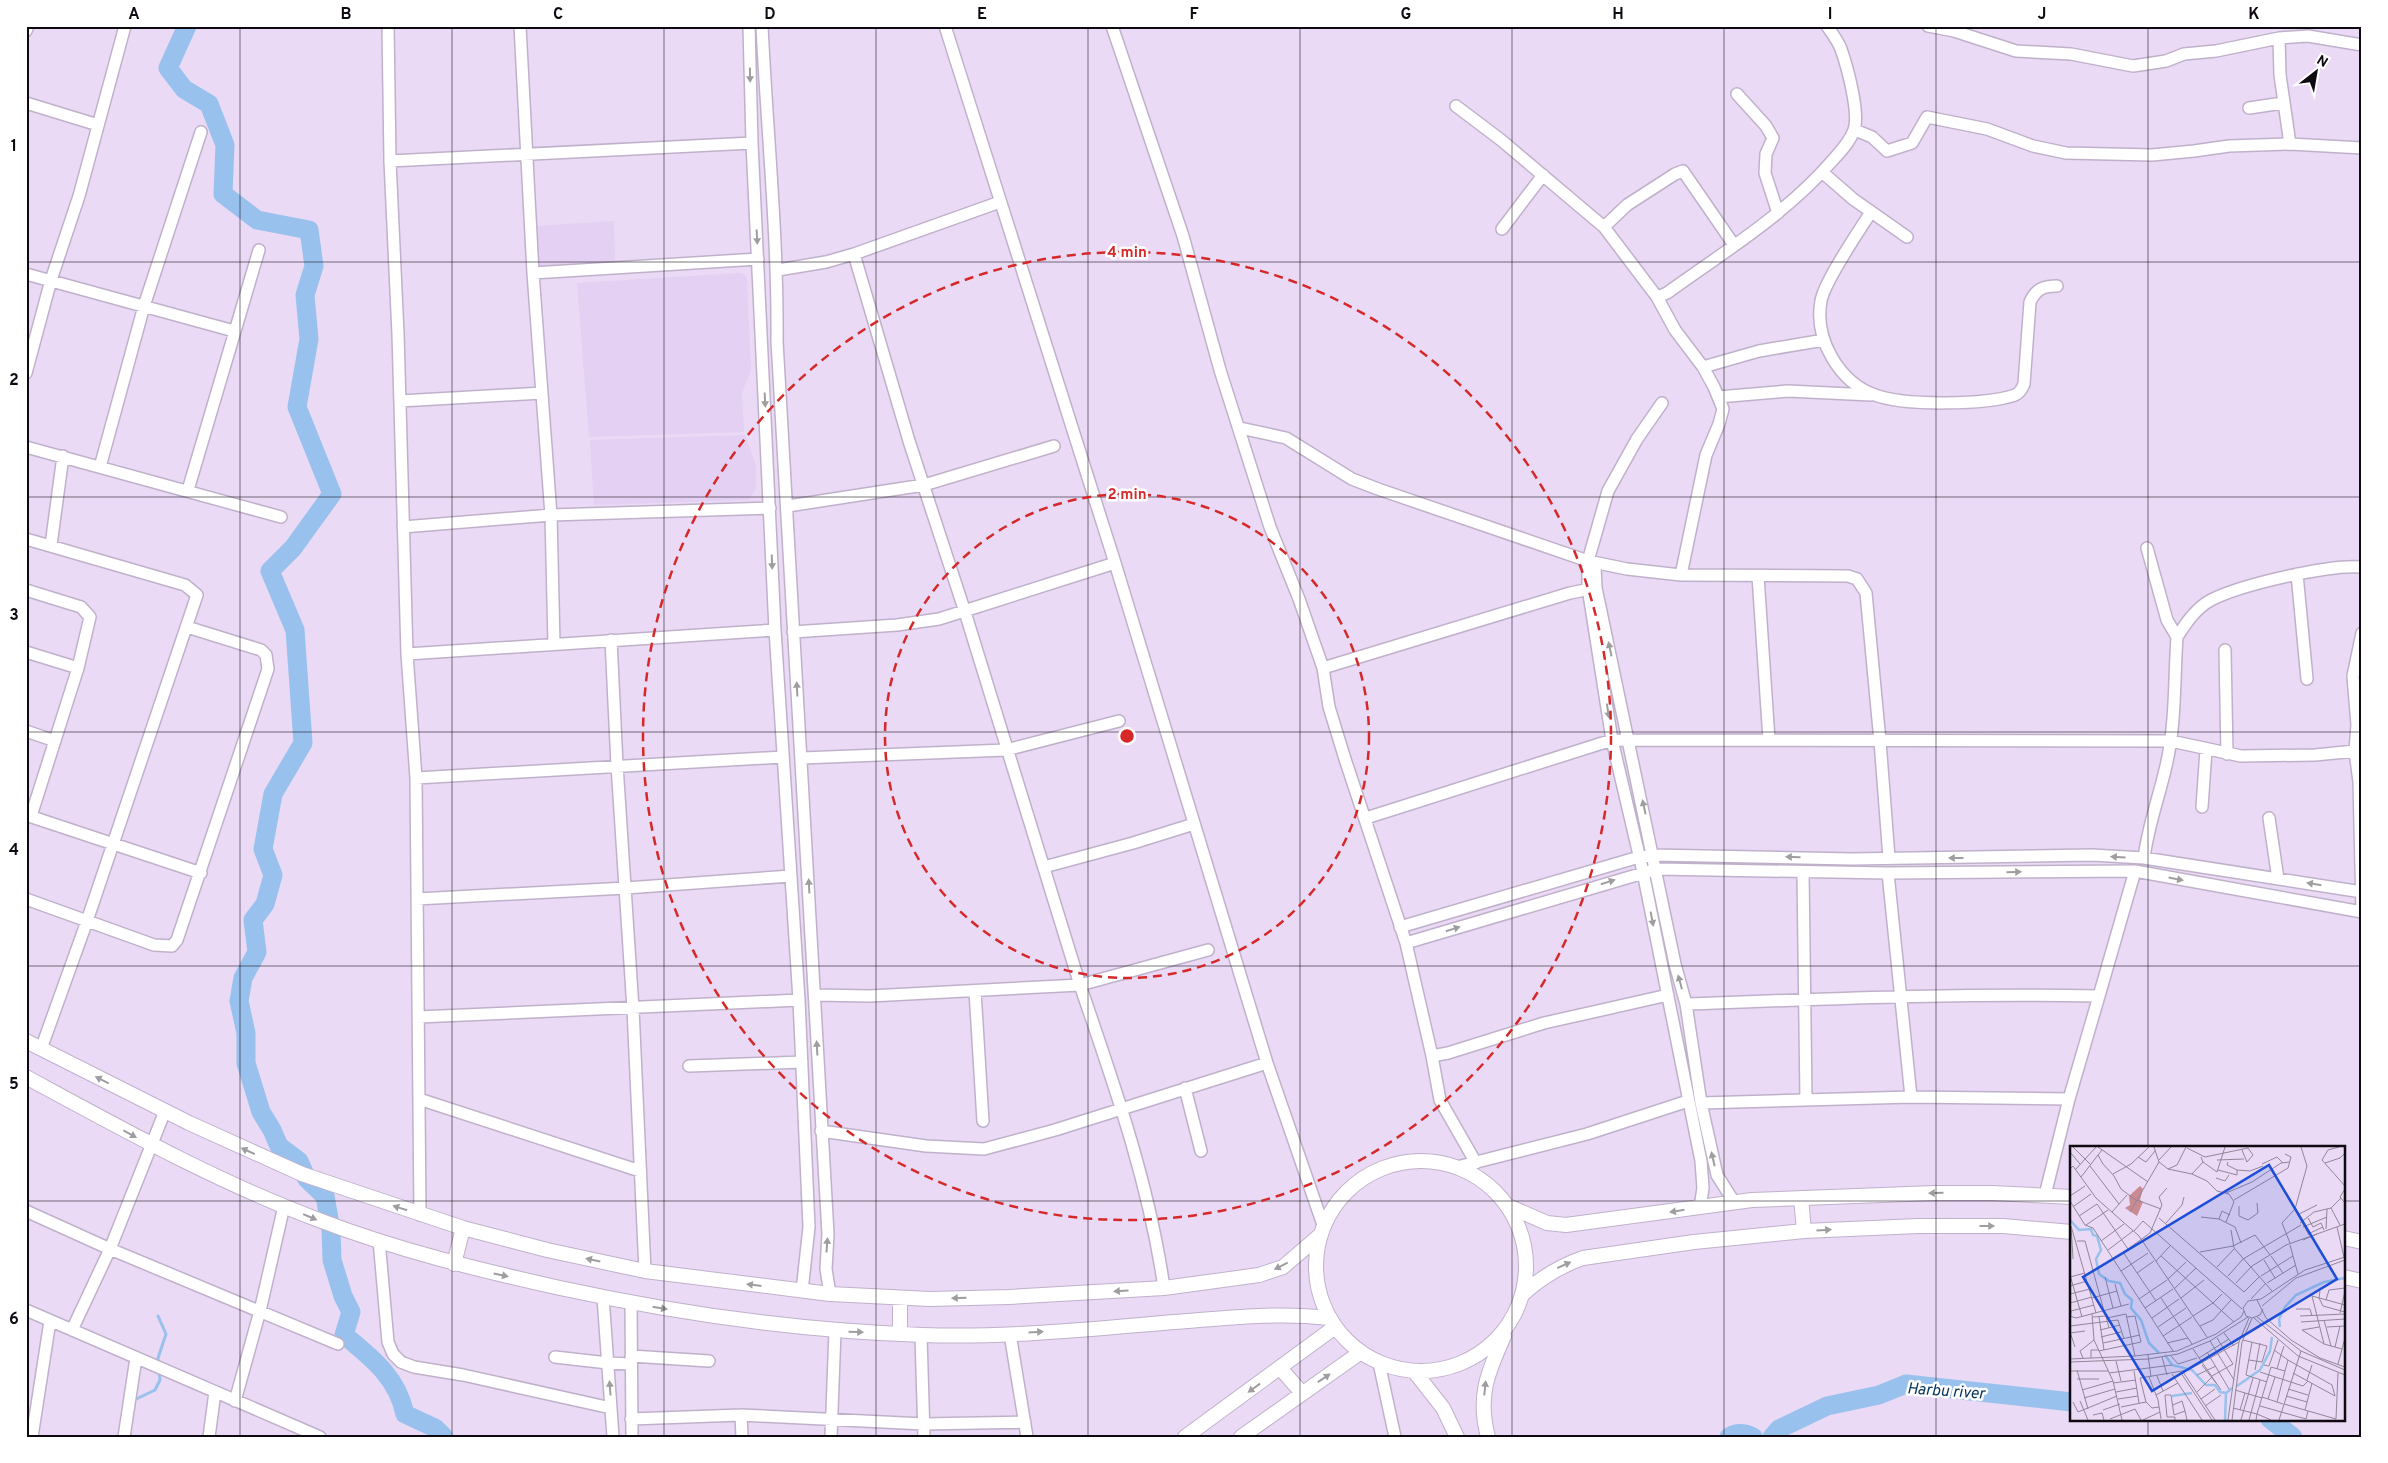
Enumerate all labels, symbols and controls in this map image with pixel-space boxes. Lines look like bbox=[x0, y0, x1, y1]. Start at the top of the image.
text: A bbox=[128, 5, 140, 25]
text: B bbox=[340, 5, 352, 25]
text: C bbox=[553, 5, 563, 25]
text: D bbox=[764, 5, 776, 25]
text: E bbox=[977, 5, 987, 25]
text: F bbox=[1189, 5, 1199, 25]
text: G bbox=[1401, 5, 1411, 25]
text: H bbox=[1612, 5, 1624, 25]
text: I bbox=[1828, 5, 1832, 25]
text: J bbox=[2038, 5, 2046, 25]
text: K bbox=[2248, 5, 2260, 25]
north arrow bbox=[2290, 48, 2340, 98]
text: N bbox=[2313, 52, 2331, 72]
one-way arrow bbox=[746, 67, 754, 83]
text: 1 bbox=[11, 137, 17, 157]
one-way arrow bbox=[753, 230, 761, 246]
text: 4 min bbox=[1107, 244, 1147, 263]
text: 2 bbox=[9, 371, 19, 391]
one-way arrow bbox=[761, 392, 769, 408]
text: 2 min bbox=[1107, 486, 1147, 505]
one-way arrow bbox=[769, 554, 777, 570]
text: 3 bbox=[9, 606, 19, 626]
one-way arrow bbox=[1606, 641, 1614, 656]
one-way arrow bbox=[792, 681, 800, 697]
one-way arrow bbox=[1604, 704, 1612, 720]
centre of rings bbox=[1118, 727, 1136, 745]
one-way arrow bbox=[1640, 800, 1648, 815]
text: 4 bbox=[9, 841, 19, 861]
one-way arrow bbox=[2110, 852, 2126, 860]
one-way arrow bbox=[1785, 853, 1801, 861]
one-way arrow bbox=[1947, 854, 1963, 862]
one-way arrow bbox=[2006, 868, 2022, 876]
one-way arrow bbox=[2168, 875, 2184, 883]
one-way arrow bbox=[804, 878, 812, 894]
one-way arrow bbox=[1601, 878, 1616, 885]
one-way arrow bbox=[2305, 880, 2321, 888]
one-way arrow bbox=[1648, 912, 1656, 927]
one-way arrow bbox=[1446, 925, 1461, 933]
one-way arrow bbox=[1676, 975, 1684, 990]
one-way arrow bbox=[813, 1040, 821, 1056]
text: 5 bbox=[9, 1075, 19, 1095]
one-way arrow bbox=[94, 1075, 109, 1084]
one-way arrow bbox=[124, 1130, 137, 1139]
one-way arrow bbox=[241, 1146, 255, 1154]
inset map bbox=[2070, 1146, 2346, 1420]
one-way arrow bbox=[1709, 1152, 1717, 1167]
one-way arrow bbox=[1927, 1189, 1943, 1197]
one-way arrow bbox=[392, 1204, 407, 1211]
one-way arrow bbox=[1669, 1208, 1685, 1216]
one-way arrow bbox=[303, 1213, 317, 1221]
one-way arrow bbox=[1979, 1222, 1995, 1230]
one-way arrow bbox=[1816, 1226, 1832, 1234]
one-way arrow bbox=[824, 1237, 832, 1253]
one-way arrow bbox=[585, 1255, 601, 1263]
one-way arrow bbox=[1557, 1261, 1571, 1269]
one-way arrow bbox=[1274, 1262, 1288, 1270]
one-way arrow bbox=[494, 1271, 509, 1279]
one-way arrow bbox=[745, 1281, 761, 1289]
one-way arrow bbox=[1113, 1287, 1129, 1295]
one-way arrow bbox=[951, 1294, 967, 1302]
one-way arrow bbox=[653, 1304, 669, 1312]
text: 6 bbox=[9, 1310, 19, 1330]
one-way arrow bbox=[849, 1328, 865, 1336]
one-way arrow bbox=[1028, 1328, 1044, 1336]
one-way arrow bbox=[1317, 1373, 1330, 1383]
water label: Harbu river bbox=[1906, 1379, 1987, 1405]
one-way arrow bbox=[605, 1380, 613, 1396]
one-way arrow bbox=[1481, 1380, 1489, 1396]
one-way arrow bbox=[1248, 1382, 1261, 1393]

